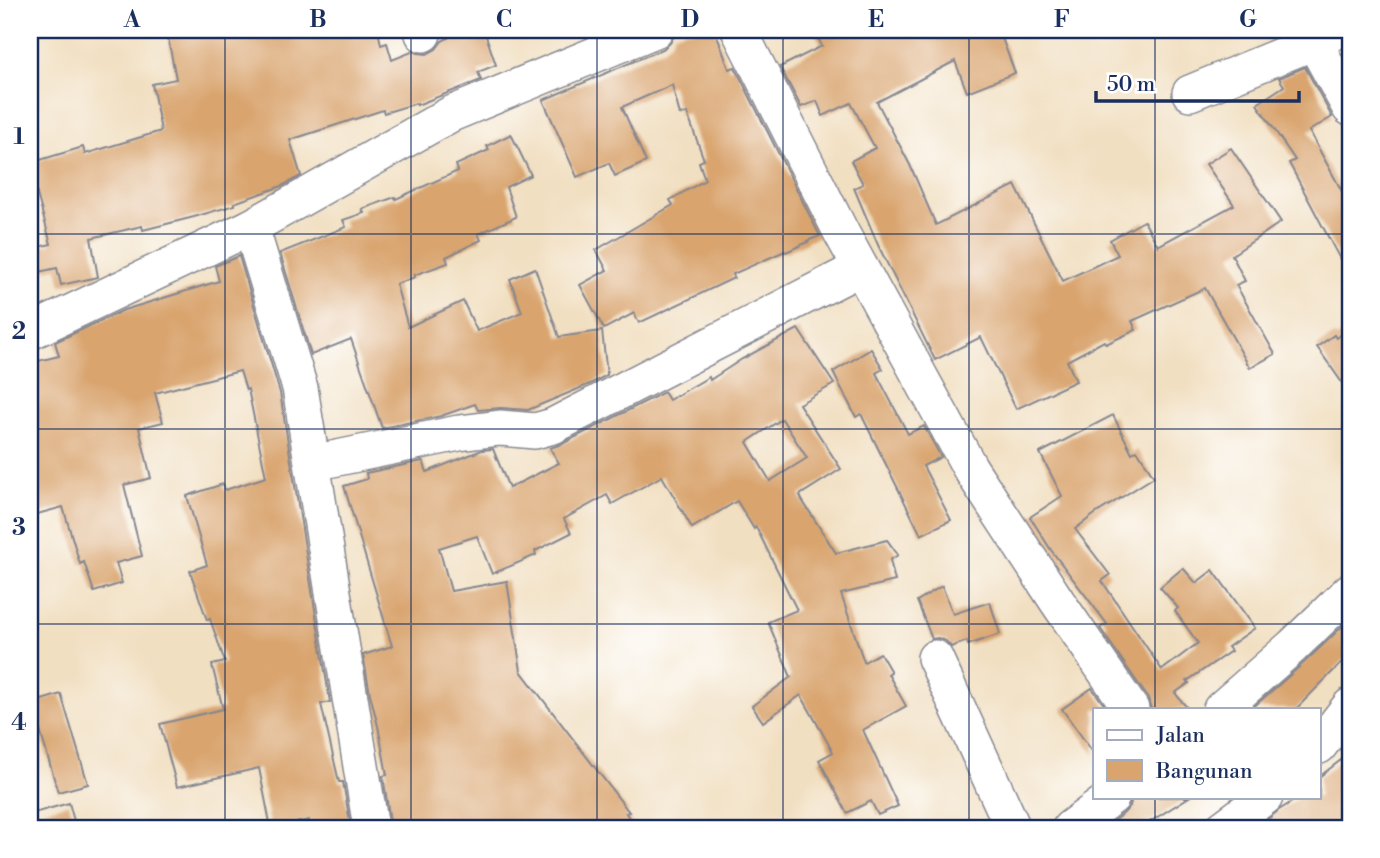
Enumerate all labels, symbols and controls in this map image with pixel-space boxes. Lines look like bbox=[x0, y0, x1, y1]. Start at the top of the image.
text: A bbox=[123, 6, 141, 34]
text: B bbox=[309, 6, 327, 34]
text: C bbox=[496, 6, 512, 34]
text: D bbox=[681, 6, 699, 34]
text: E bbox=[868, 6, 884, 34]
text: F bbox=[1054, 6, 1070, 34]
text: G bbox=[1239, 6, 1257, 34]
scale bar bbox=[1096, 60, 1300, 104]
text: 50 m bbox=[1107, 72, 1155, 98]
text: 1 bbox=[13, 123, 25, 151]
text: 2 bbox=[12, 318, 26, 346]
text: 3 bbox=[12, 514, 26, 542]
legend bbox=[1093, 708, 1320, 798]
text: 4 bbox=[11, 709, 27, 737]
text: Jalan bbox=[1155, 723, 1205, 749]
text: Bangunan bbox=[1155, 759, 1253, 785]

